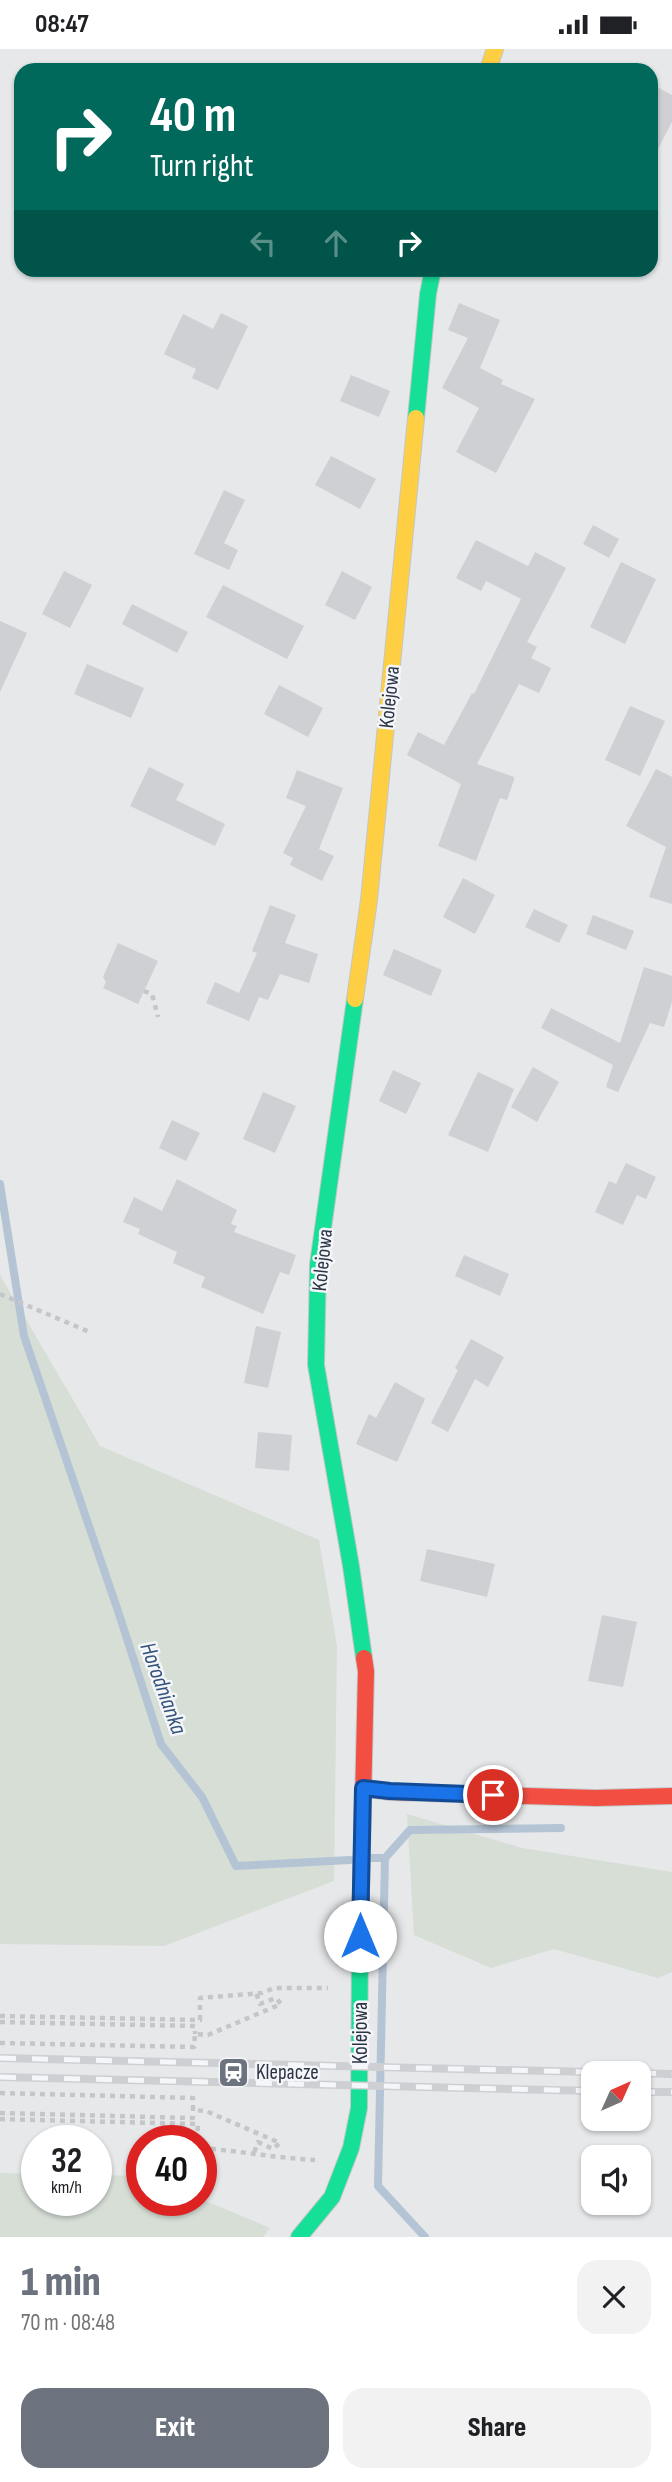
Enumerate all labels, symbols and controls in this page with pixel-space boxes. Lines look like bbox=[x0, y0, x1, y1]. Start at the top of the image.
text: 08:47 bbox=[35, 9, 89, 40]
text: 40 m bbox=[150, 87, 236, 146]
icon: right bbox=[35, 91, 126, 182]
text: Turn right bbox=[150, 147, 254, 186]
icon: left bbox=[244, 224, 282, 262]
icon: ahead bbox=[317, 224, 355, 262]
icon: right bbox=[390, 224, 428, 262]
street label: Kolejowa bbox=[374, 665, 405, 729]
street label: Kolejowa bbox=[307, 1228, 338, 1292]
water label: Horodnianka bbox=[133, 1638, 193, 1739]
pin bbox=[463, 1765, 523, 1825]
icon: arrive bbox=[474, 1776, 512, 1814]
position arrow bbox=[323, 1899, 397, 1973]
street label: Kolejowa bbox=[348, 2002, 373, 2064]
station icon: Klepacze bbox=[216, 2055, 250, 2089]
place label: Klepacze bbox=[256, 2060, 319, 2085]
north arrow bbox=[581, 2061, 651, 2131]
map controls bbox=[581, 2061, 651, 2215]
speed limit sign: 40 bbox=[126, 2125, 217, 2216]
text: 32 bbox=[51, 2140, 82, 2183]
button: sound bbox=[581, 2145, 651, 2215]
text: km/h bbox=[51, 2177, 82, 2198]
text: 1 min bbox=[21, 2257, 101, 2308]
button: close bbox=[577, 2260, 651, 2334]
text: 70 m · 08:48 bbox=[21, 2309, 115, 2337]
button: Exit bbox=[21, 2388, 329, 2468]
button: Share bbox=[343, 2388, 651, 2468]

